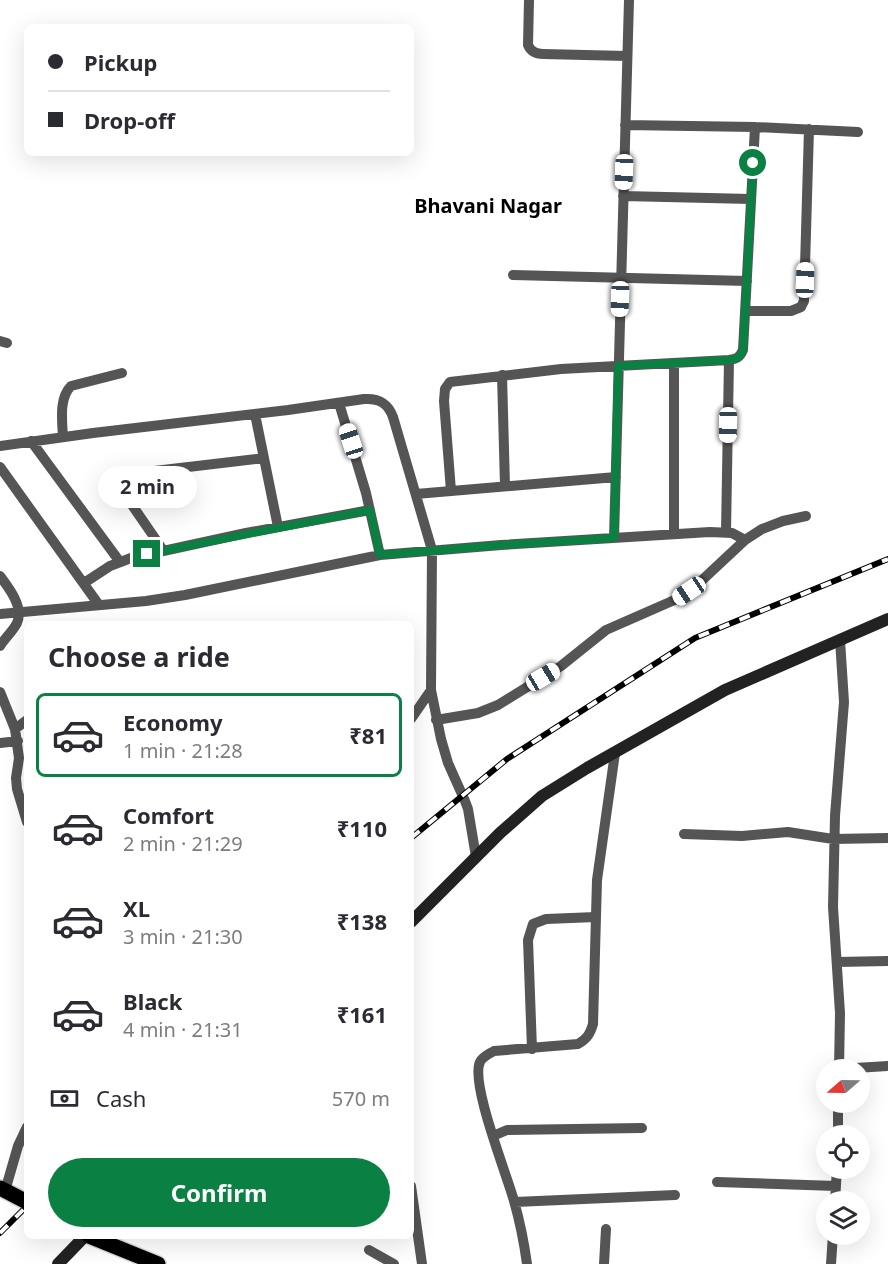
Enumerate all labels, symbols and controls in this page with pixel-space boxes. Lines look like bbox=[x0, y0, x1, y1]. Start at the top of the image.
text: Pickup bbox=[84, 47, 157, 77]
text: Drop-off bbox=[84, 105, 175, 135]
route start bbox=[739, 149, 766, 176]
car bbox=[614, 154, 634, 190]
district label: Bhavani Nagar bbox=[414, 192, 562, 219]
car bbox=[795, 262, 815, 298]
car bbox=[610, 281, 630, 317]
car bbox=[719, 407, 737, 443]
car bbox=[337, 421, 365, 461]
callout: 2 min bbox=[98, 467, 196, 509]
text: 2 min bbox=[120, 473, 175, 500]
route end bbox=[133, 540, 160, 567]
car bbox=[669, 573, 709, 609]
text: Choose a ride bbox=[48, 638, 230, 675]
car bbox=[523, 660, 563, 694]
text: Economy bbox=[123, 707, 222, 737]
icon: car bbox=[51, 708, 105, 762]
text: ₹81 bbox=[349, 720, 387, 750]
text: 1 min · 21:28 bbox=[123, 737, 243, 764]
text: Comfort bbox=[123, 800, 214, 830]
icon: car bbox=[51, 801, 105, 855]
text: ₹110 bbox=[337, 813, 387, 843]
text: 2 min · 21:29 bbox=[123, 830, 243, 857]
text: XL bbox=[123, 893, 150, 923]
icon: car bbox=[51, 894, 105, 948]
text: ₹138 bbox=[337, 906, 387, 936]
text: 3 min · 21:30 bbox=[123, 923, 243, 950]
text: Black bbox=[123, 986, 182, 1016]
icon: car bbox=[51, 987, 105, 1041]
text: ₹161 bbox=[337, 999, 387, 1029]
text: 4 min · 21:31 bbox=[123, 1016, 243, 1043]
north arrow bbox=[816, 1059, 870, 1113]
map controls bbox=[816, 1059, 870, 1245]
icon: cash bbox=[48, 1082, 81, 1115]
text: Cash bbox=[96, 1083, 146, 1113]
text: 570 m bbox=[332, 1085, 390, 1112]
button: locate bbox=[816, 1125, 870, 1179]
button: Confirm bbox=[48, 1158, 390, 1227]
button: layers bbox=[816, 1191, 870, 1245]

